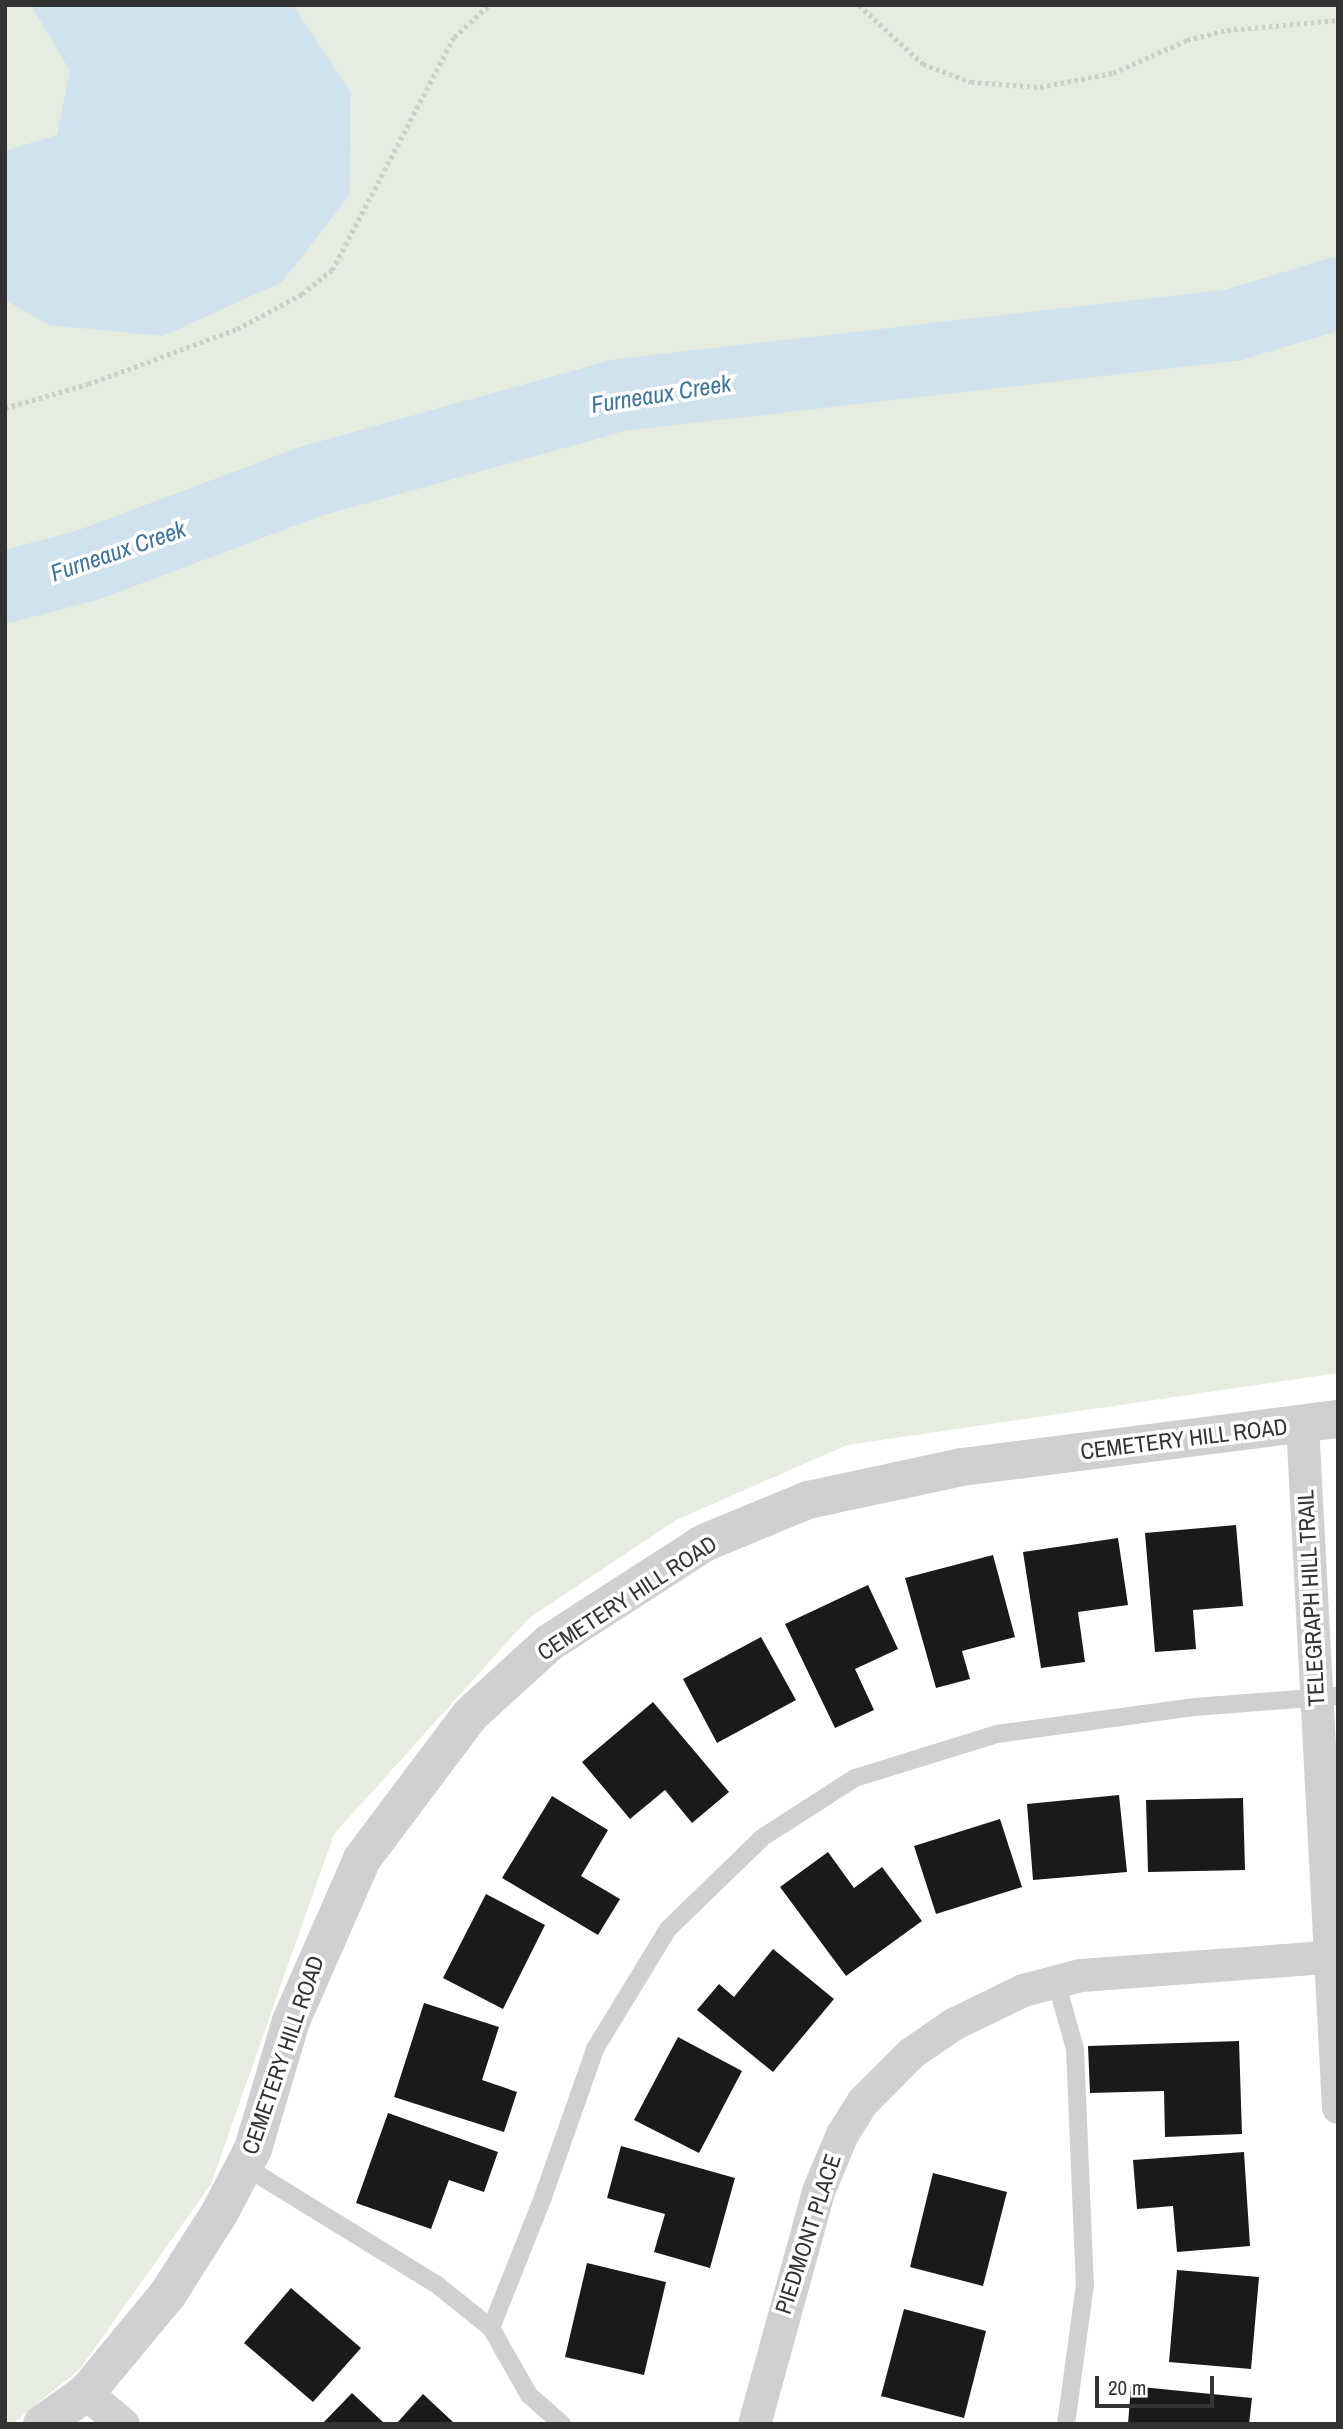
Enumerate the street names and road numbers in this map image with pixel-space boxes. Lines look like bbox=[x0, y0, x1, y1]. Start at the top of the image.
street label: CEMETERY HILL ROAD bbox=[1078, 1413, 1290, 1465]
street label: TELEGRAPH HILL TRAIL bbox=[1292, 1488, 1330, 1708]
street label: CEMETERY HILL ROAD bbox=[532, 1529, 722, 1667]
street label: CEMETERY HILL ROAD bbox=[236, 1952, 330, 2158]
street label: PIEDMONT PLACE bbox=[769, 2150, 847, 2318]

